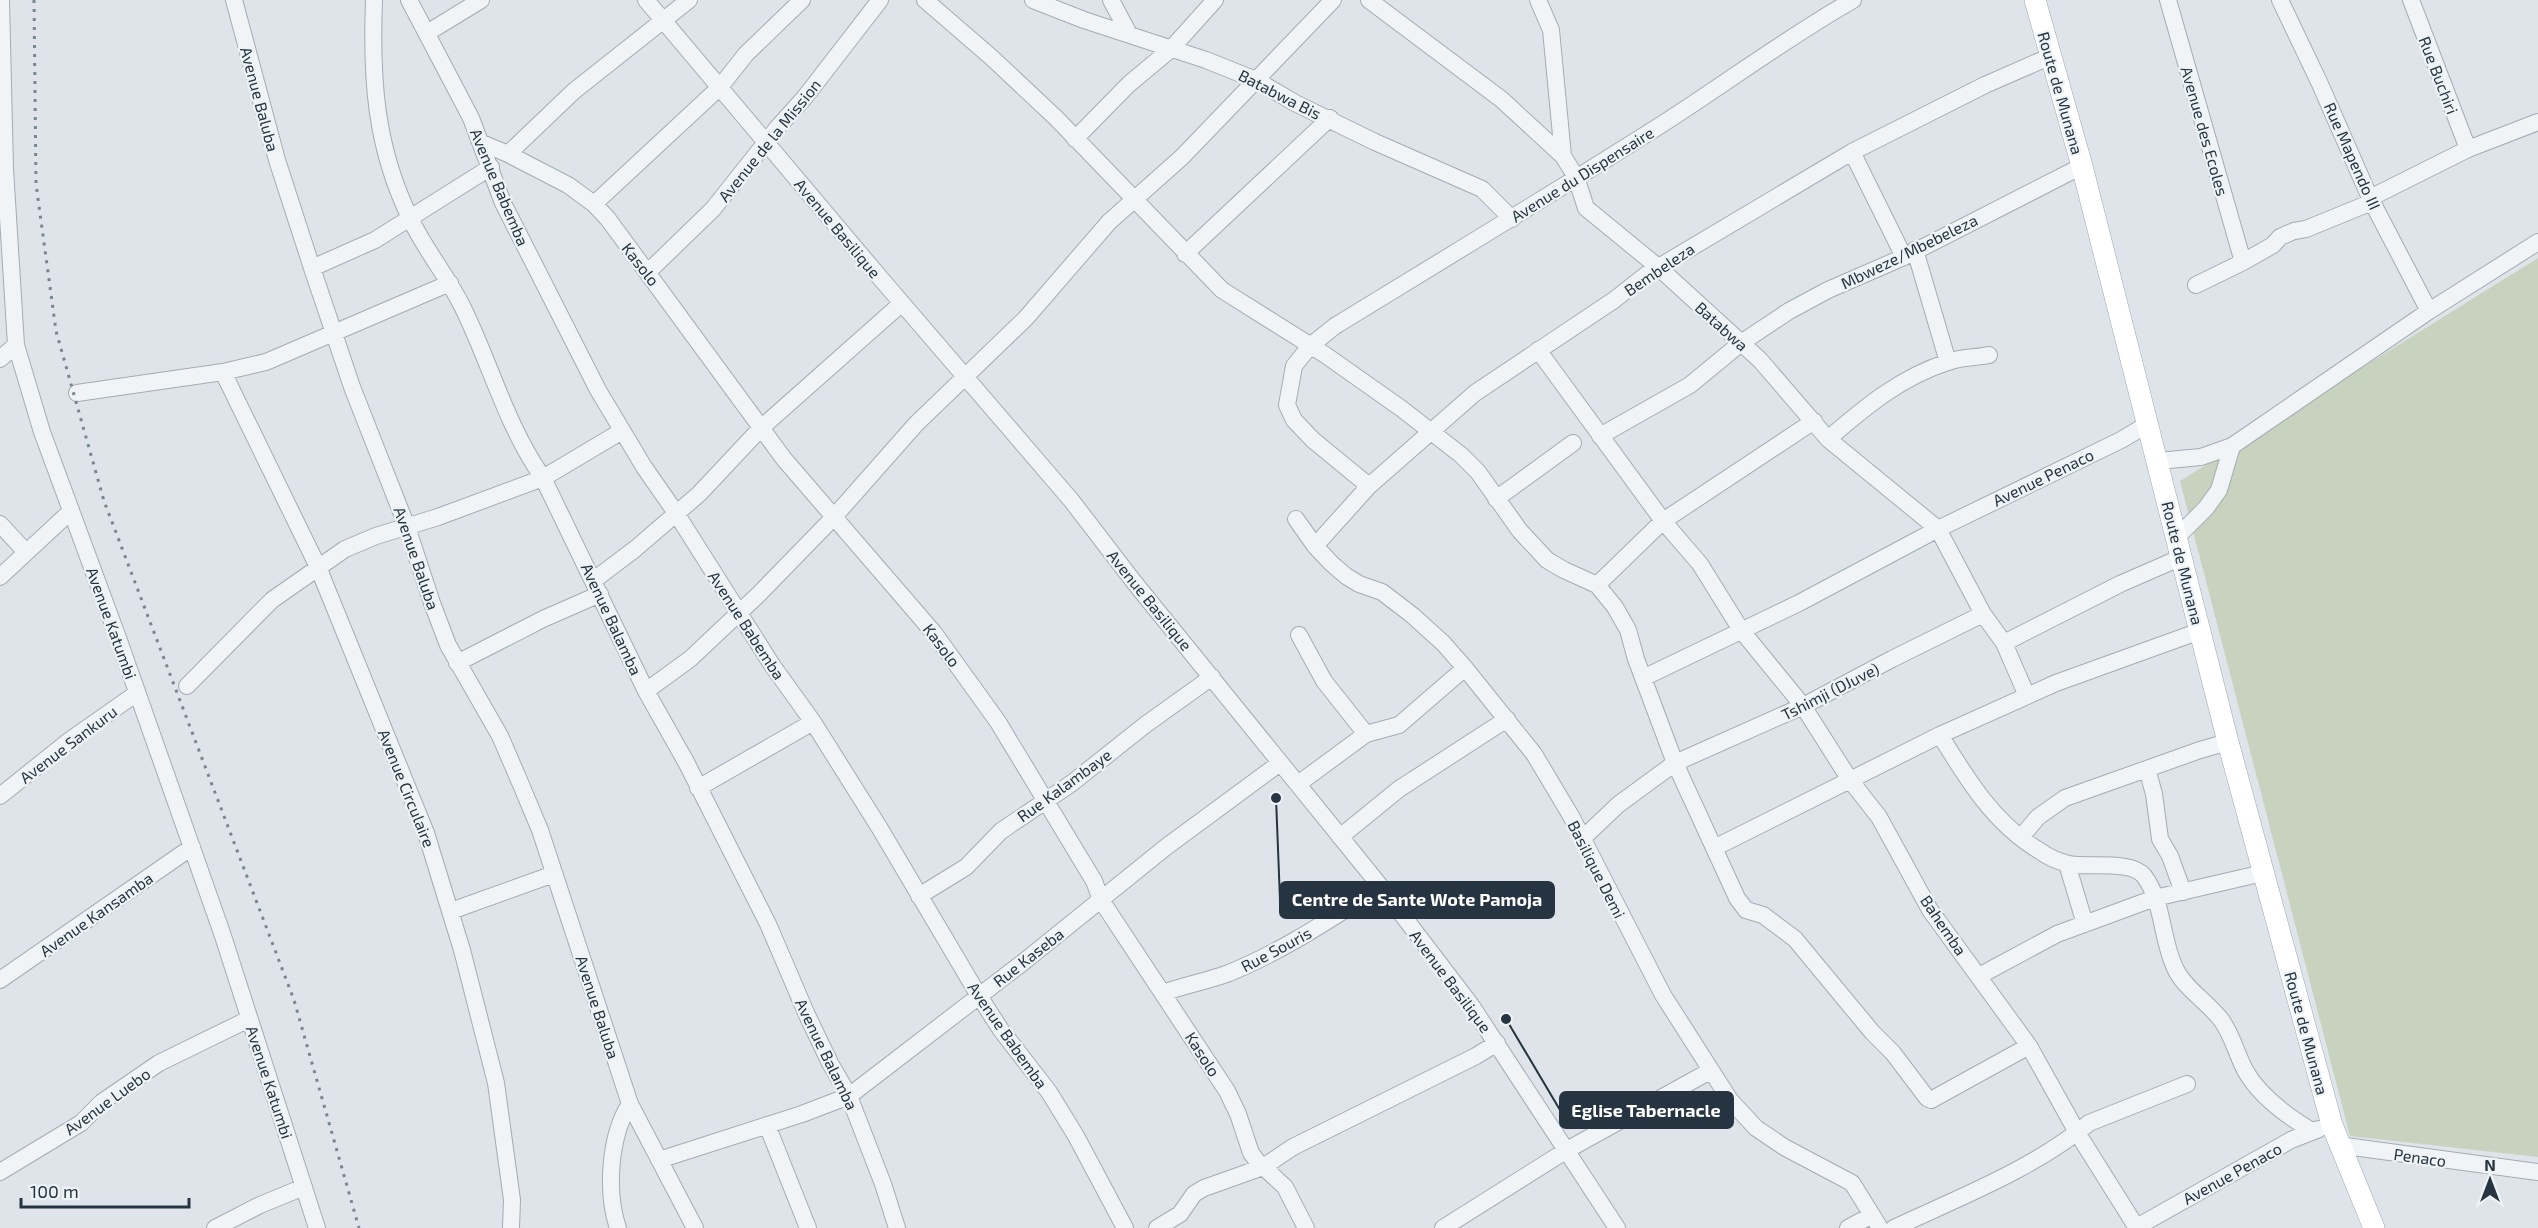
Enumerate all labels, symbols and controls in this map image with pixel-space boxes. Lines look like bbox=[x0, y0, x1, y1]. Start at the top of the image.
street label: Route de Munana bbox=[2034, 29, 2088, 157]
street label: Rue Buchiri bbox=[2415, 33, 2463, 117]
street label: Avenue Baluba bbox=[237, 45, 283, 153]
street label: Avenue des Ecoles bbox=[2177, 64, 2233, 198]
street label: Batabwa Bis bbox=[1236, 65, 1324, 123]
street label: Avenue de la Mission bbox=[714, 75, 824, 205]
street label: Rue Mapendo III bbox=[2321, 99, 2385, 213]
street label: Avenue du Dispensaire bbox=[1507, 122, 1657, 226]
street label: Avenue Babemba bbox=[467, 126, 533, 248]
street label: Avenue Basilique bbox=[791, 175, 885, 281]
street label: Mbweze/Mbebeleza bbox=[1838, 210, 1980, 292]
street label: Kasolo bbox=[618, 239, 664, 289]
street label: Bembeleza bbox=[1620, 239, 1698, 299]
street label: Batabwa bbox=[1692, 297, 1752, 355]
street label: Avenue Penaco bbox=[1989, 444, 2097, 510]
street label: Route de Munana bbox=[2158, 499, 2208, 627]
street label: Avenue Baluba bbox=[390, 504, 444, 612]
street label: Avenue Basilique bbox=[1104, 546, 1196, 654]
street label: Avenue Balamba bbox=[578, 560, 646, 678]
street label: Avenue Katumbi bbox=[83, 564, 141, 682]
street label: Avenue Babemba bbox=[705, 567, 789, 683]
street label: Kasolo bbox=[920, 620, 964, 670]
street label: Tshimji (DJuve) bbox=[1778, 658, 1882, 725]
street label: Avenue Sankuru bbox=[16, 701, 120, 787]
street label: Avenue Circulaire bbox=[375, 726, 439, 850]
street label: Rue Kalambaye bbox=[1013, 744, 1115, 826]
street label: Basilique Demi bbox=[1564, 817, 1630, 921]
street label: Avenue Kansamba bbox=[36, 868, 156, 960]
callout: Centre de Sante Wote Pamoja bbox=[1280, 882, 1554, 918]
text: Centre de Sante Wote Pamoja bbox=[1292, 888, 1542, 910]
street label: Bahemba bbox=[1917, 891, 1971, 959]
street label: Rue Souris bbox=[1238, 923, 1314, 975]
street label: Rue Kaseba bbox=[989, 924, 1067, 990]
street label: Avenue Basilique bbox=[1406, 926, 1496, 1036]
street label: Avenue Baluba bbox=[572, 953, 624, 1061]
street label: Route de Munana bbox=[2281, 969, 2333, 1097]
street label: Avenue Babemba bbox=[964, 978, 1052, 1092]
street label: Avenue Balamba bbox=[792, 995, 862, 1113]
street label: Avenue Katumbi bbox=[243, 1023, 297, 1141]
street label: Kasolo bbox=[1182, 1028, 1224, 1080]
street label: Avenue Luebo bbox=[60, 1064, 154, 1138]
callout: Eglise Tabernacle bbox=[1560, 1092, 1733, 1128]
text: Eglise Tabernacle bbox=[1571, 1099, 1721, 1121]
street label: Avenue Penaco bbox=[2179, 1138, 2285, 1208]
street label: Penaco bbox=[2393, 1144, 2447, 1170]
north arrow bbox=[2460, 1150, 2520, 1210]
text: N bbox=[2484, 1155, 2496, 1174]
scale bar bbox=[21, 1171, 189, 1209]
text: 100 m bbox=[30, 1180, 79, 1202]

